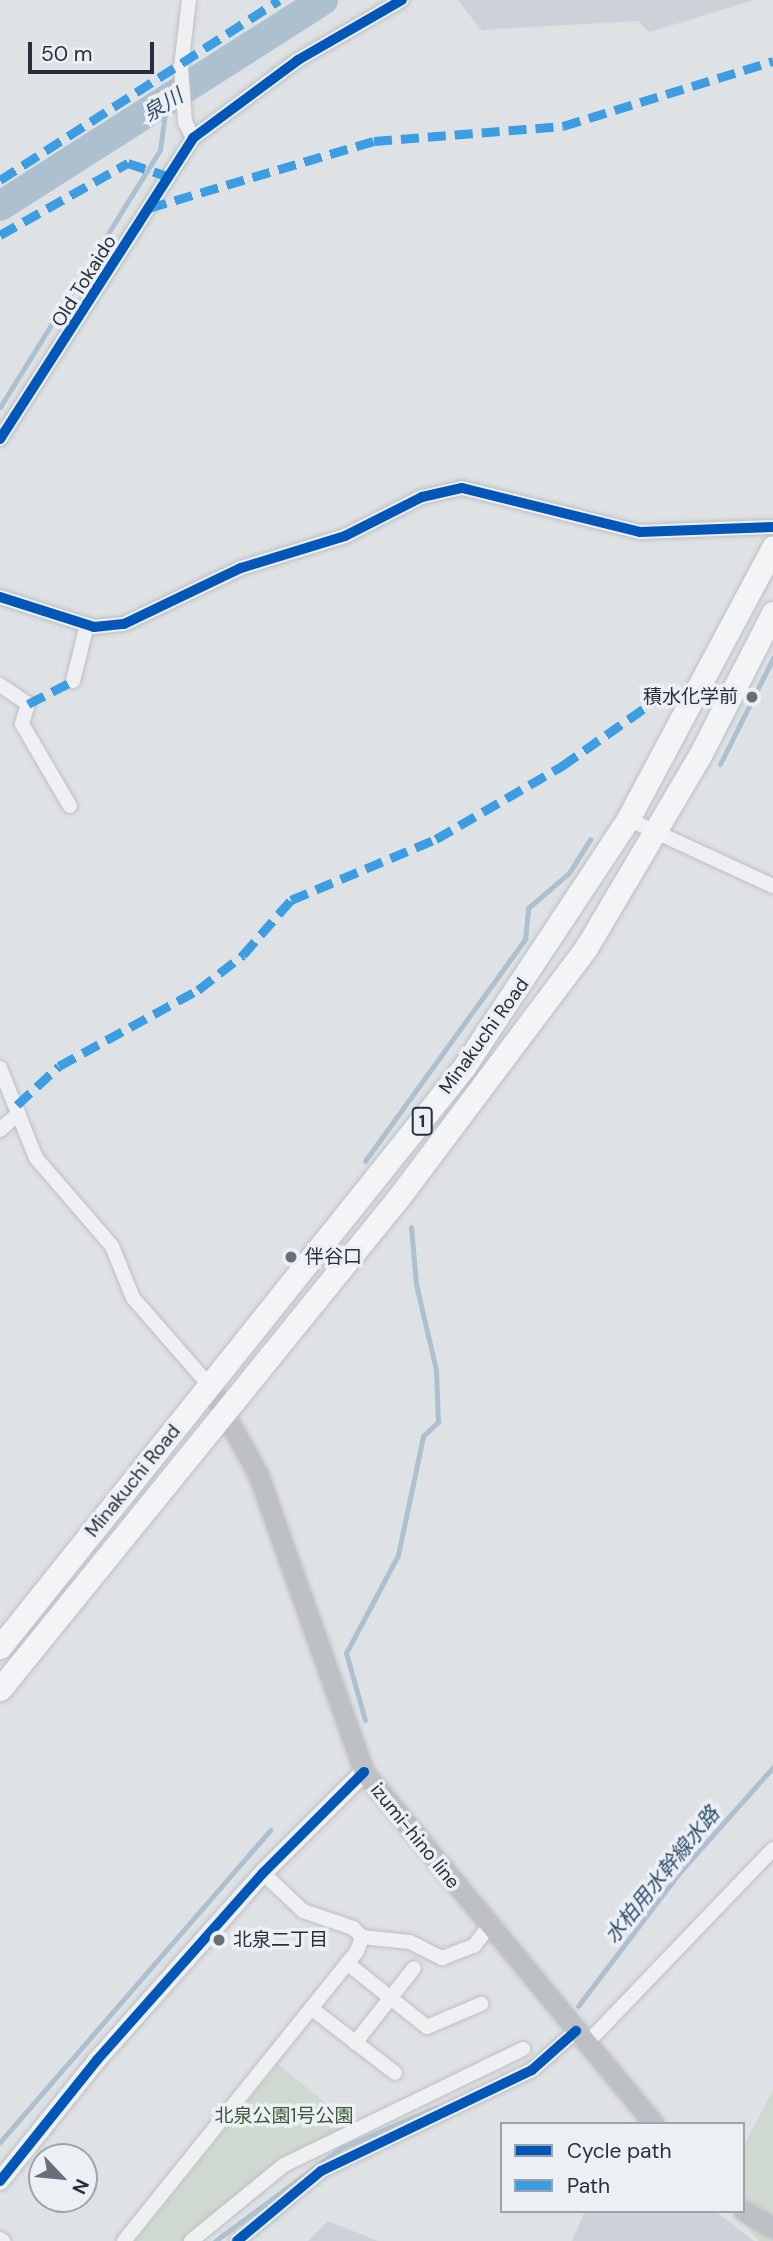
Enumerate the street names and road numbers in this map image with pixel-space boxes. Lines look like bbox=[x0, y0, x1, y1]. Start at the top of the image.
street label: Old Tokaido bbox=[47, 231, 121, 331]
street label: Minakuchi Road bbox=[434, 974, 534, 1098]
road number: 1 bbox=[412, 1106, 432, 1136]
street label: Minakuchi Road bbox=[81, 1420, 185, 1542]
street label: izumi-hino line bbox=[366, 1779, 464, 1893]

